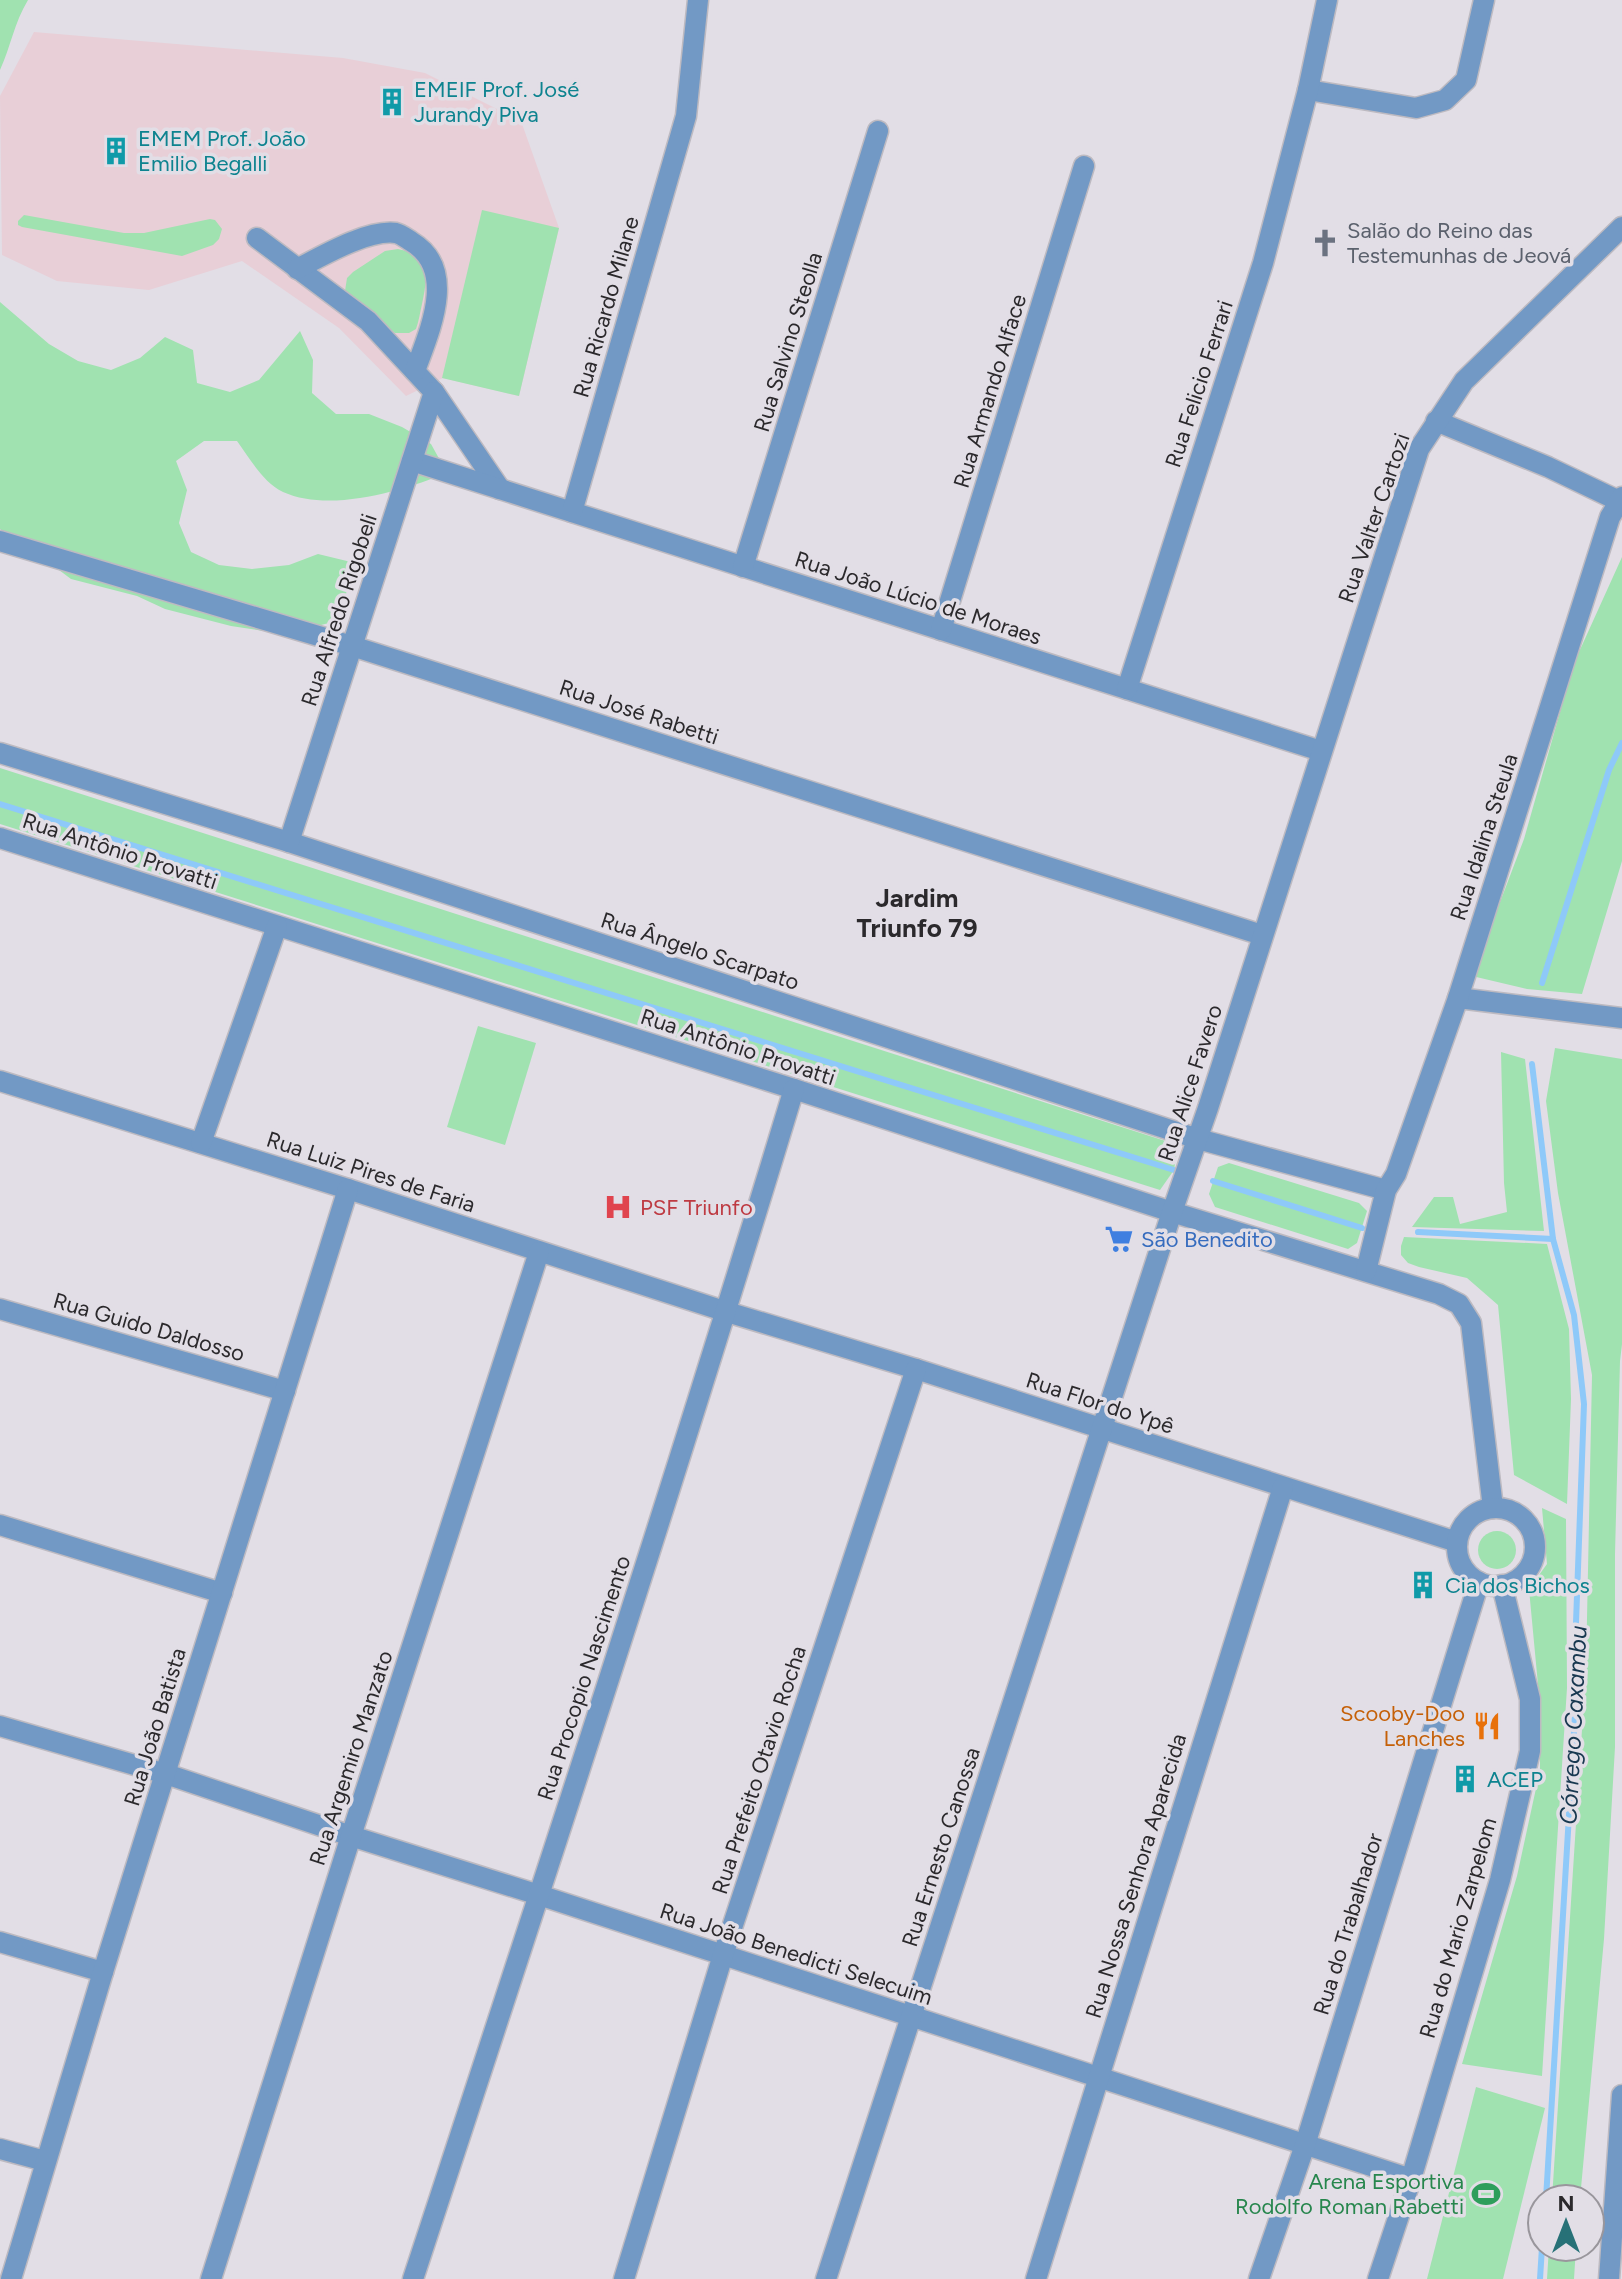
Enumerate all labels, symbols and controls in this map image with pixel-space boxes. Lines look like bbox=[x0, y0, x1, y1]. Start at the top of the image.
place label: EMEIF Prof. José Jurandy Piva bbox=[414, 76, 579, 128]
building icon: EMEIF Prof. José Jurandy Piva bbox=[377, 87, 407, 117]
place label: EMEM Prof. João Emilio Begalli bbox=[138, 125, 306, 177]
building icon: EMEM Prof. João Emilio Begalli bbox=[101, 136, 131, 166]
street label: Rua Ricardo Milane bbox=[567, 213, 645, 401]
place label: Salão do Reino das Testemunhas de Jeová bbox=[1347, 217, 1571, 269]
church icon: Salão do Reino das Testemunhas de Jeová bbox=[1310, 228, 1340, 258]
street label: Rua Salvino Steolla bbox=[748, 249, 828, 435]
street label: Rua Armando Alface bbox=[948, 291, 1032, 491]
street label: Rua Felicio Ferrari bbox=[1159, 297, 1239, 471]
street label: Rua Valter Cartozi bbox=[1332, 430, 1416, 606]
street label: Rua Alfredo Rigobeli bbox=[295, 510, 383, 710]
street label: Rua João Lúcio de Moraes bbox=[791, 545, 1045, 651]
street label: Rua José Rabetti bbox=[556, 673, 722, 751]
street label: Rua Idalina Steula bbox=[1444, 750, 1524, 924]
street label: Rua Antônio Provatti bbox=[19, 807, 221, 895]
district label: Jardim Triunfo 79 bbox=[856, 882, 978, 944]
street label: Rua Ângelo Scarpato bbox=[597, 906, 803, 996]
street label: Rua Alice Favero bbox=[1152, 1001, 1228, 1165]
street label: Rua Antônio Provatti bbox=[637, 1003, 839, 1091]
street label: Rua Luiz Pires de Faria bbox=[263, 1125, 479, 1219]
hospital icon: PSF Triunfo bbox=[603, 1192, 633, 1222]
place label: PSF Triunfo bbox=[640, 1194, 753, 1221]
supermarket icon: São Benedito bbox=[1104, 1224, 1134, 1254]
place label: São Benedito bbox=[1141, 1226, 1273, 1253]
street label: Rua Guido Daldosso bbox=[50, 1287, 248, 1367]
street label: Rua Flor do Ypê bbox=[1023, 1366, 1177, 1440]
street label: Rua Procopio Nascimento bbox=[532, 1552, 636, 1804]
building icon: Cia dos Bichos bbox=[1408, 1570, 1438, 1600]
place label: Cia dos Bichos bbox=[1445, 1572, 1590, 1599]
water label: Córrego Caxambu bbox=[1553, 1625, 1593, 1825]
street label: Rua Prefeito Otavio Rocha bbox=[706, 1642, 812, 1898]
street label: Rua João Batista bbox=[118, 1645, 192, 1809]
street label: Rua Argemiro Manzato bbox=[303, 1647, 399, 1869]
place label: Scooby-Doo Lanches bbox=[1340, 1700, 1465, 1752]
restaurant icon: Scooby-Doo Lanches bbox=[1472, 1711, 1502, 1741]
street label: Rua Nossa Senhora Aparecida bbox=[1080, 1730, 1192, 2022]
street label: Rua Ernesto Canossa bbox=[896, 1744, 986, 1950]
building icon: ACEP bbox=[1450, 1764, 1480, 1794]
place label: ACEP bbox=[1487, 1766, 1543, 1793]
street label: Rua do Mario Zarpelom bbox=[1414, 1814, 1502, 2042]
street label: Rua do Trabalhador bbox=[1307, 1829, 1389, 2018]
street label: Rua João Benedicti Selecuim bbox=[656, 1897, 936, 2011]
place label: Arena Esportiva Rodolfo Roman Rabetti bbox=[1235, 2168, 1464, 2220]
sports icon: Arena Esportiva Rodolfo Roman Rabetti bbox=[1471, 2179, 1501, 2209]
north arrow bbox=[1526, 2183, 1606, 2263]
text: N bbox=[1557, 2190, 1575, 2217]

